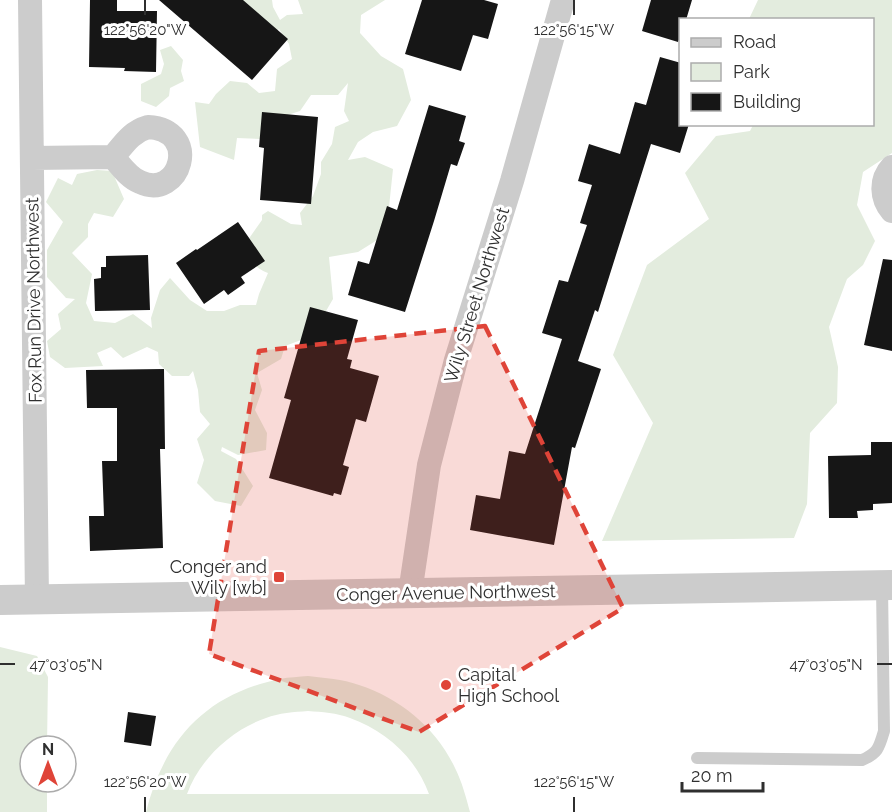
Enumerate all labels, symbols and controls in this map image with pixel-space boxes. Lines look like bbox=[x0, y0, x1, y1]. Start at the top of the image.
legend bbox=[679, 18, 874, 126]
text: 122°56'20"W bbox=[104, 21, 187, 39]
text: 122°56'15"W bbox=[534, 21, 615, 39]
text: Road bbox=[733, 31, 776, 52]
text: Park bbox=[733, 61, 770, 82]
text: Building bbox=[733, 91, 801, 112]
street label: Fox Run Drive Northwest bbox=[21, 197, 46, 403]
street label: Wily Street Northwest bbox=[440, 205, 513, 385]
place label: Conger and Wily [wb] bbox=[170, 556, 267, 598]
marker: Conger and Wily [wb] bbox=[272, 570, 286, 584]
street label: Conger Avenue Northwest bbox=[336, 580, 556, 605]
text: 47°03'05"N bbox=[29, 656, 103, 674]
text: 47°03'05"N bbox=[789, 656, 863, 674]
place label: Capital High School bbox=[458, 664, 559, 706]
marker: Capital High School bbox=[439, 678, 453, 692]
north arrow bbox=[18, 734, 78, 794]
text: N bbox=[42, 740, 54, 759]
scale bar bbox=[682, 755, 763, 793]
text: 20 m bbox=[691, 765, 733, 786]
text: 122°56'20"W bbox=[104, 773, 187, 791]
text: 122°56'15"W bbox=[534, 773, 615, 791]

